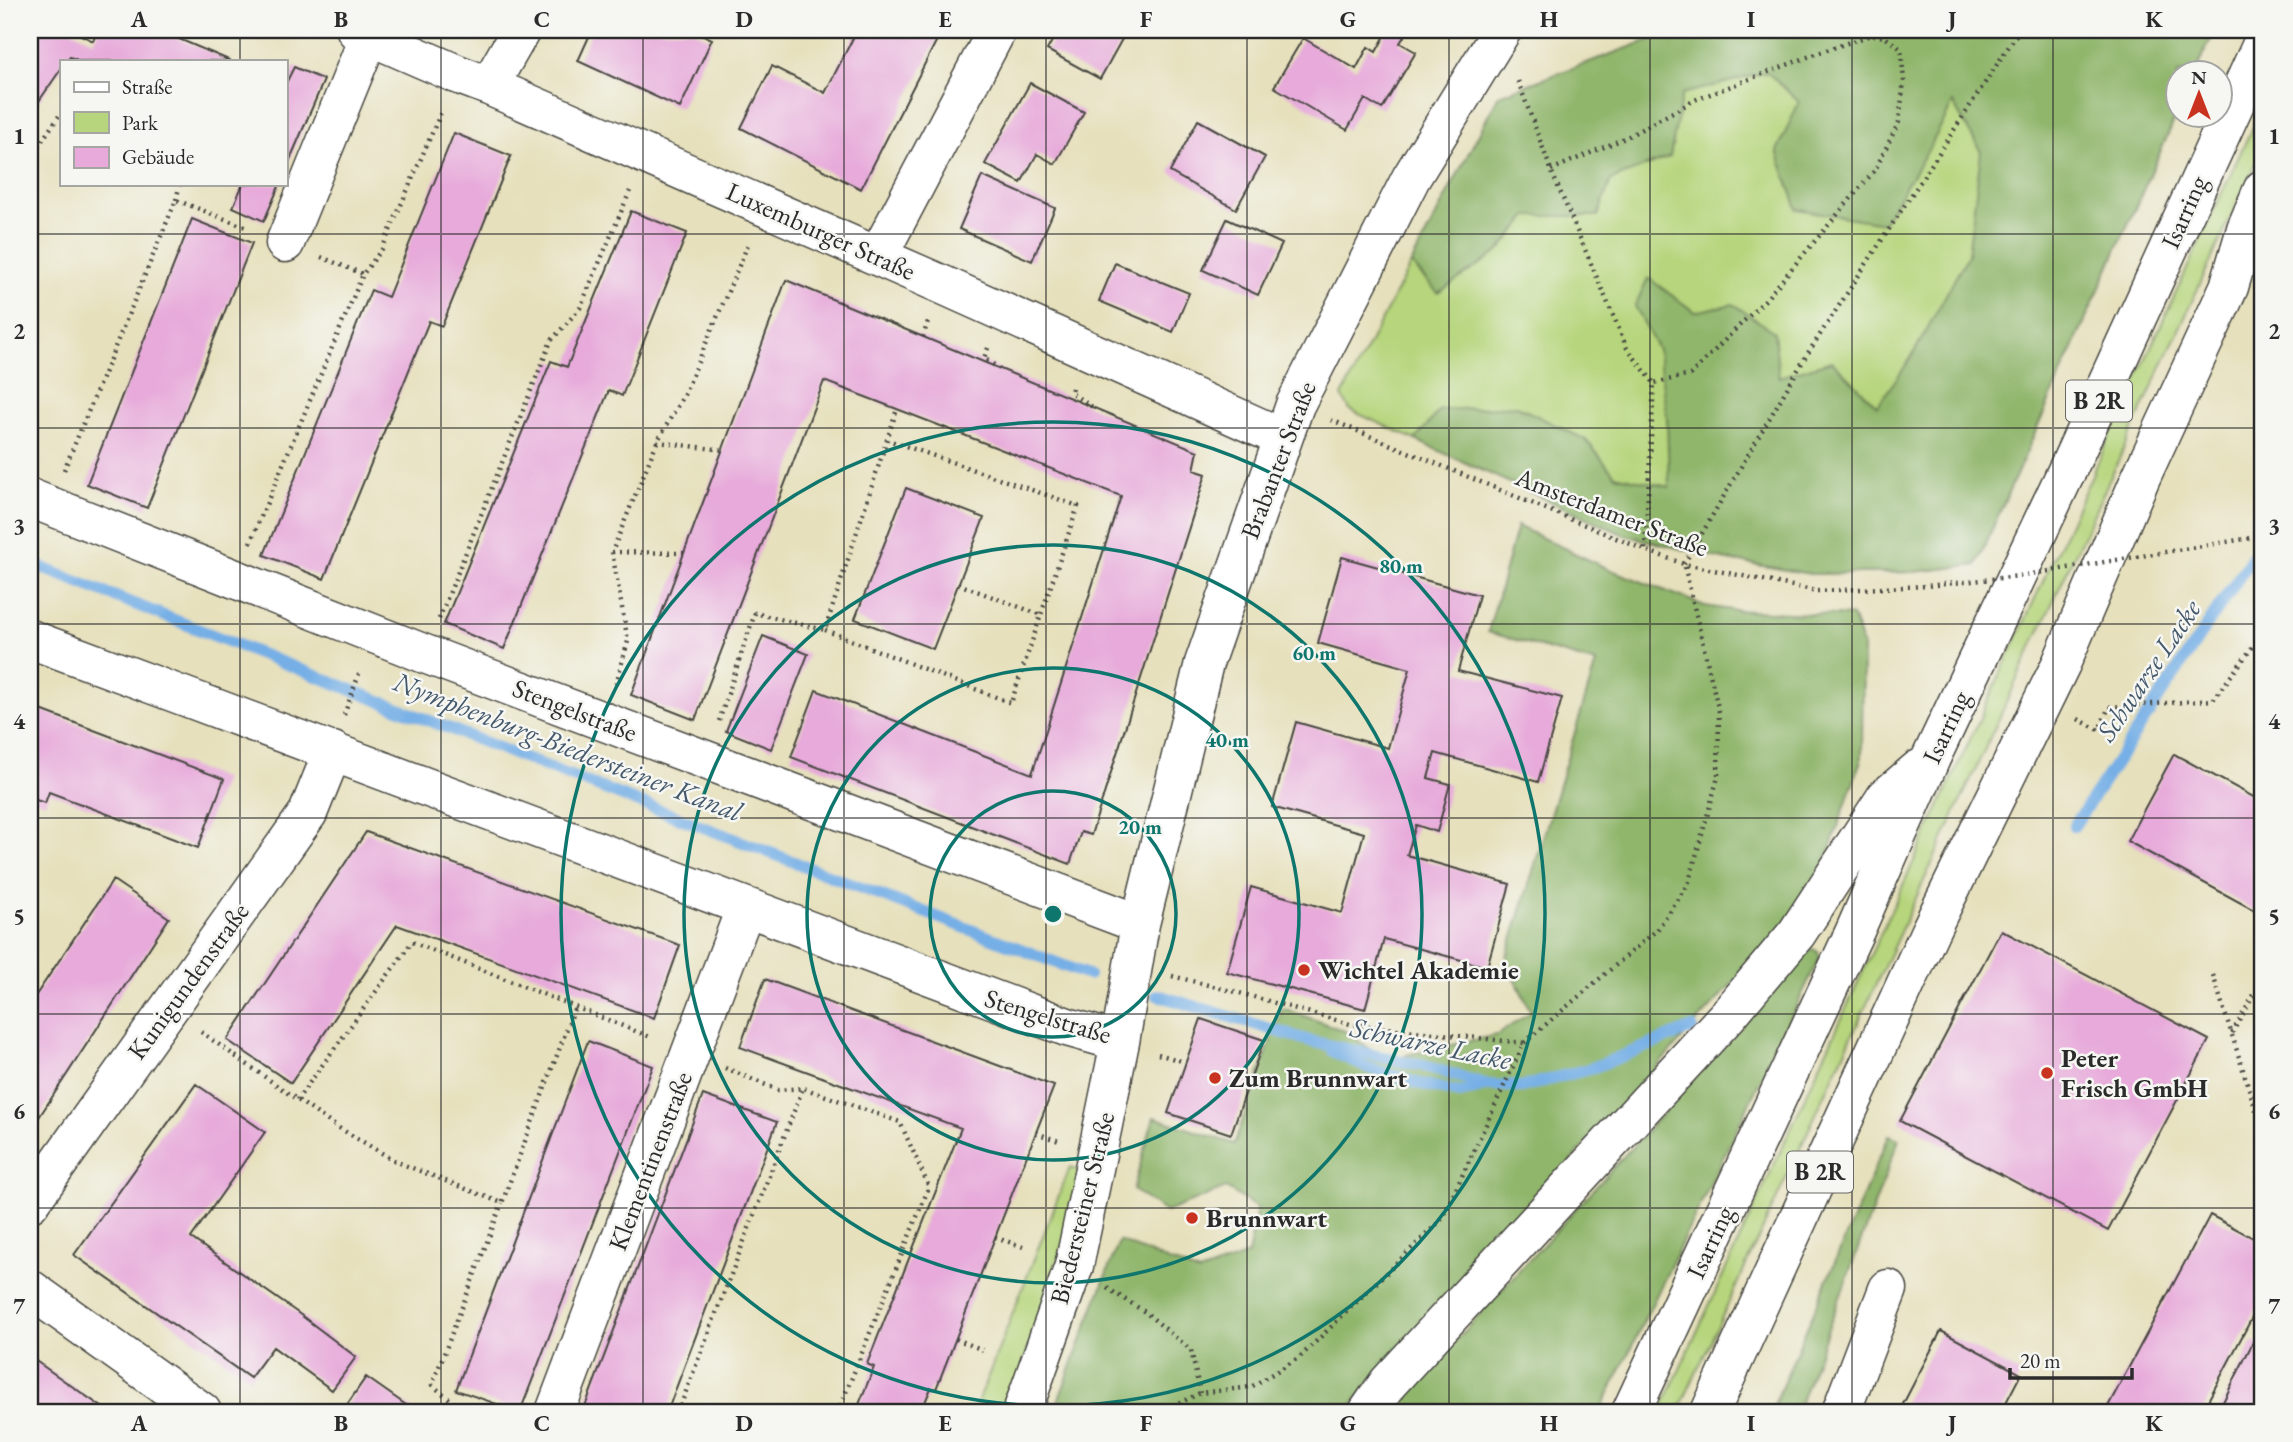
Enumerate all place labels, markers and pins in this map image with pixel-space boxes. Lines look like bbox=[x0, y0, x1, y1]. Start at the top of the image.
centre of rings bbox=[1041, 902, 1065, 926]
place label: Wichtel Akademie bbox=[1318, 953, 1519, 987]
marker: Wichtel Akademie bbox=[1296, 962, 1312, 978]
place label: Peter Frisch GmbH bbox=[2061, 1041, 2208, 1105]
place label: Zum Brunnwart bbox=[1229, 1061, 1407, 1095]
marker: Peter Frisch GmbH bbox=[2039, 1065, 2055, 1081]
marker: Zum Brunnwart bbox=[1207, 1070, 1223, 1086]
place label: Brunnwart bbox=[1206, 1201, 1327, 1235]
marker: Brunnwart bbox=[1184, 1210, 1200, 1226]

